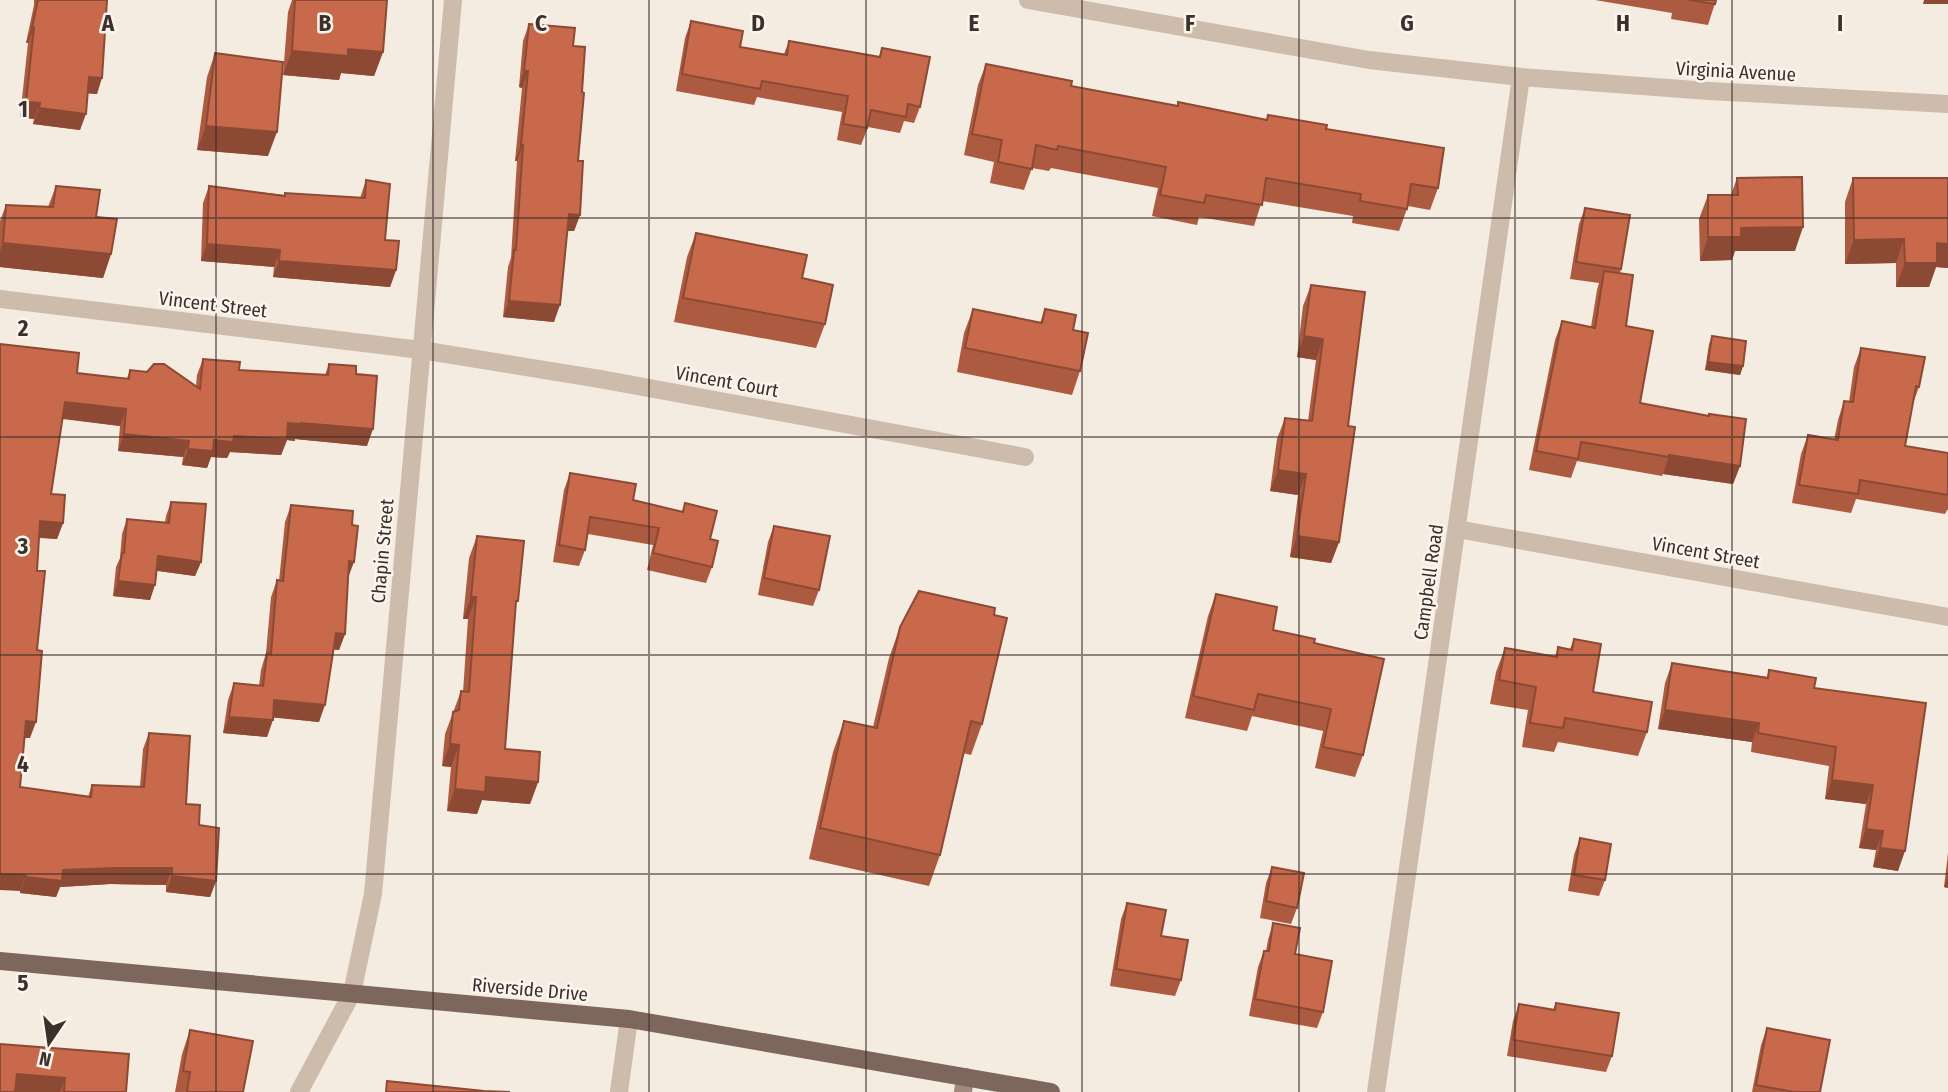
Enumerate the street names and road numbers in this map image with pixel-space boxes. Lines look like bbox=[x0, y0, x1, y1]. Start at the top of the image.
street label: Virginia Avenue bbox=[1675, 57, 1797, 86]
street label: Vincent Street bbox=[157, 286, 269, 323]
street label: Vincent Court bbox=[674, 361, 781, 402]
street label: Chapin Street bbox=[366, 497, 399, 604]
street label: Campbell Road bbox=[1409, 523, 1448, 642]
street label: Vincent Street bbox=[1650, 532, 1762, 573]
street label: Riverside Drive bbox=[471, 973, 589, 1006]

